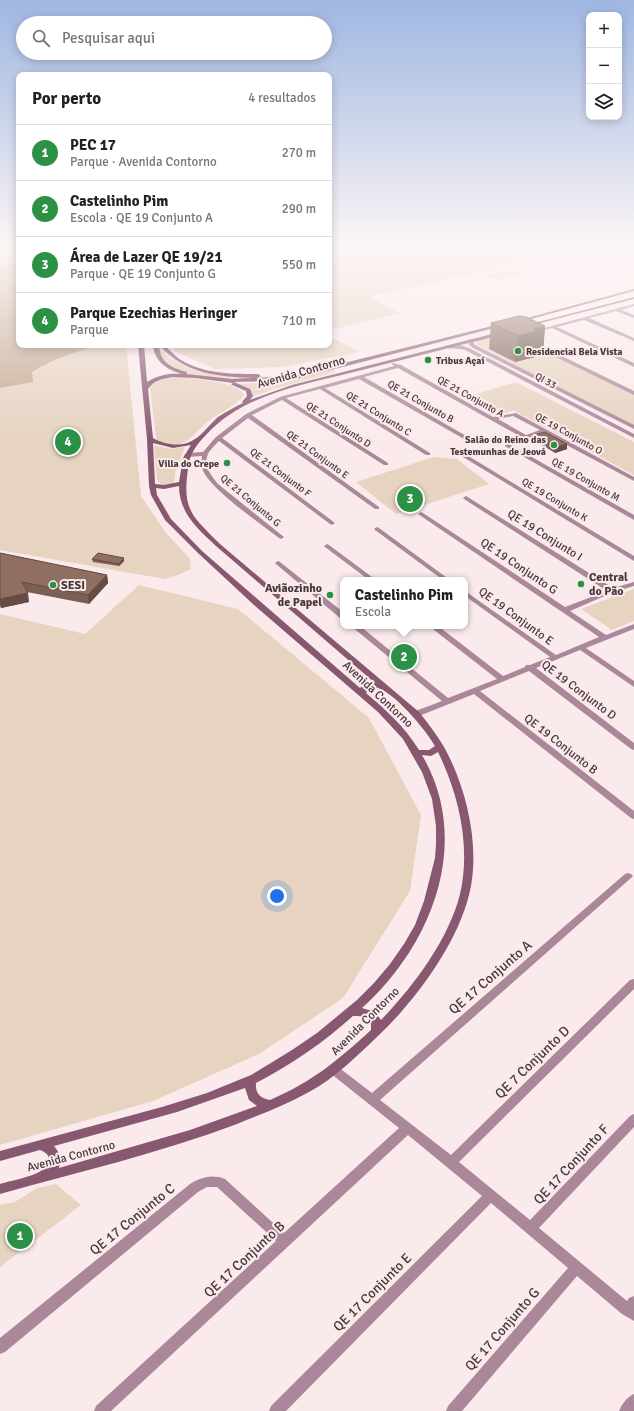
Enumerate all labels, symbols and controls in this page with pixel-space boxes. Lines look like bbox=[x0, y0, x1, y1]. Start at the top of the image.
map controls bbox=[586, 12, 622, 120]
button: + bbox=[586, 12, 622, 48]
search box bbox=[16, 16, 332, 60]
icon: search bbox=[30, 27, 52, 49]
text: Pesquisar aqui bbox=[62, 29, 155, 47]
button: − bbox=[586, 48, 622, 84]
button: layers bbox=[586, 84, 622, 120]
text: Por perto bbox=[32, 88, 101, 109]
text: 4 resultados bbox=[248, 90, 316, 106]
text: PEC 17 bbox=[70, 136, 116, 154]
text: 1 bbox=[41, 145, 49, 161]
text: 270 m bbox=[282, 145, 316, 161]
text: Parque · Avenida Contorno bbox=[70, 154, 217, 170]
text: Castelinho Pim bbox=[70, 192, 168, 210]
text: 2 bbox=[41, 201, 49, 217]
text: 290 m bbox=[282, 201, 316, 217]
text: Escola · QE 19 Conjunto A bbox=[70, 210, 213, 226]
text: Área de Lazer QE 19/21 bbox=[70, 248, 223, 266]
text: 3 bbox=[41, 257, 49, 273]
text: 550 m bbox=[282, 257, 316, 273]
text: Parque · QE 19 Conjunto G bbox=[70, 266, 216, 282]
text: Parque Ezechias Heringer bbox=[70, 304, 237, 322]
text: 4 bbox=[41, 313, 49, 329]
text: 710 m bbox=[282, 313, 316, 329]
text: Parque bbox=[70, 322, 109, 338]
marker: Residencial Bela Vista bbox=[513, 346, 523, 356]
place label: Residencial Bela Vista bbox=[526, 346, 622, 358]
street label: Avenida Contorno bbox=[255, 353, 347, 392]
marker: Tribus Açaí bbox=[423, 355, 433, 365]
place label: Tribus Açaí bbox=[436, 355, 484, 367]
street label: QI 33 bbox=[533, 370, 558, 391]
street label: QE 21 Conjunto A bbox=[435, 374, 506, 420]
street label: QE 21 Conjunto B bbox=[385, 378, 456, 426]
street label: QE 21 Conjunto C bbox=[344, 389, 413, 439]
street label: QE 21 Conjunto D bbox=[304, 399, 373, 450]
street label: QE 19 Conjunto O bbox=[533, 410, 605, 458]
pin: 4 bbox=[55, 427, 81, 457]
street label: QE 21 Conjunto E bbox=[284, 428, 351, 482]
place label: Salão do Reino das Testemunhas de Jeová bbox=[450, 434, 547, 458]
marker: Salão do Reino das Testemunhas de Jeová bbox=[549, 440, 559, 450]
street label: QE 21 Conjunto F bbox=[247, 446, 313, 500]
street label: QE 19 Conjunto M bbox=[549, 456, 622, 504]
place label: Villa do Crepe bbox=[158, 458, 219, 470]
marker: Villa do Crepe bbox=[222, 458, 232, 468]
street label: QE 21 Conjunto G bbox=[218, 472, 283, 529]
street label: QE 19 Conjunto K bbox=[519, 476, 590, 524]
pin: 3 bbox=[397, 484, 423, 514]
street label: QE 19 Conjunto I bbox=[504, 506, 585, 565]
street label: QE 19 Conjunto G bbox=[477, 535, 560, 598]
place label: Central do Pão bbox=[589, 570, 628, 599]
popup bbox=[340, 577, 468, 629]
place label: SESI bbox=[61, 578, 85, 593]
marker: Central do Pão bbox=[576, 579, 586, 589]
marker: SESI bbox=[48, 580, 58, 590]
place label: Aviãozinho de Papel bbox=[265, 581, 322, 610]
street label: QE 19 Conjunto E bbox=[475, 584, 556, 649]
text: Castelinho Pim bbox=[355, 586, 453, 604]
marker: Aviãozinho de Papel bbox=[325, 590, 335, 600]
text: Escola bbox=[355, 604, 391, 620]
pin: 2 bbox=[391, 642, 417, 672]
street label: QE 19 Conjunto D bbox=[538, 657, 619, 724]
street label: Avenida Contorno bbox=[339, 658, 416, 731]
street label: QE 19 Conjunto B bbox=[521, 711, 601, 778]
your location bbox=[267, 886, 287, 906]
street label: QE 17 Conjunto A bbox=[445, 936, 536, 1018]
street label: Avenida Contorno bbox=[328, 984, 403, 1059]
street label: QE 7 Conjunto D bbox=[491, 1022, 573, 1102]
street label: QE 17 Conjunto F bbox=[530, 1121, 613, 1208]
street label: Avenida Contorno bbox=[25, 1137, 117, 1175]
street label: QE 17 Conjunto C bbox=[86, 1180, 178, 1259]
street label: QE 17 Conjunto B bbox=[200, 1218, 288, 1301]
pin: 1 bbox=[7, 1221, 33, 1251]
street label: QE 17 Conjunto E bbox=[330, 1250, 415, 1335]
street label: QE 17 Conjunto G bbox=[462, 1284, 543, 1374]

